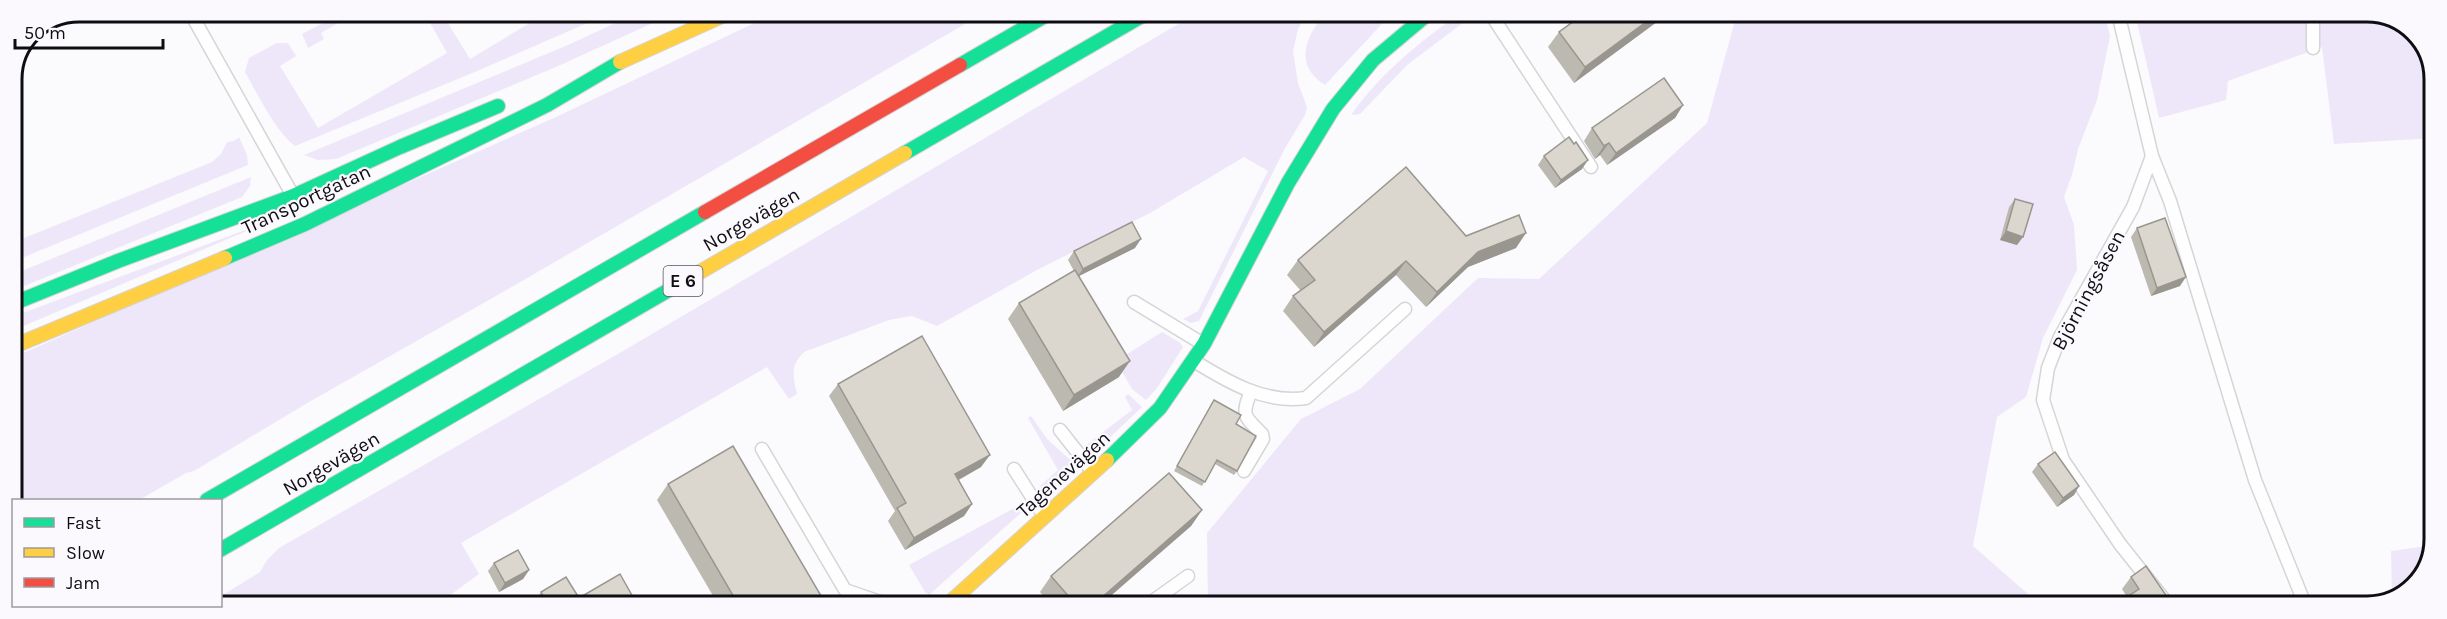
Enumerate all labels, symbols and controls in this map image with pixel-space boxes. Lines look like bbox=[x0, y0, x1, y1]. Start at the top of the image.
scale bar bbox=[15, 12, 164, 50]
text: 50 m bbox=[24, 22, 66, 44]
street label: Transportgatan bbox=[238, 160, 374, 239]
street label: Norgevägen bbox=[699, 183, 804, 256]
street label: Björningsåsen bbox=[2047, 226, 2130, 354]
road number: E 6 bbox=[664, 266, 702, 296]
street label: Tagenevägen bbox=[1012, 426, 1115, 522]
street label: Norgevägen bbox=[279, 427, 384, 500]
legend bbox=[12, 499, 222, 607]
text: Fast bbox=[66, 512, 101, 534]
text: Slow bbox=[66, 542, 105, 564]
text: Jam bbox=[66, 572, 100, 594]

